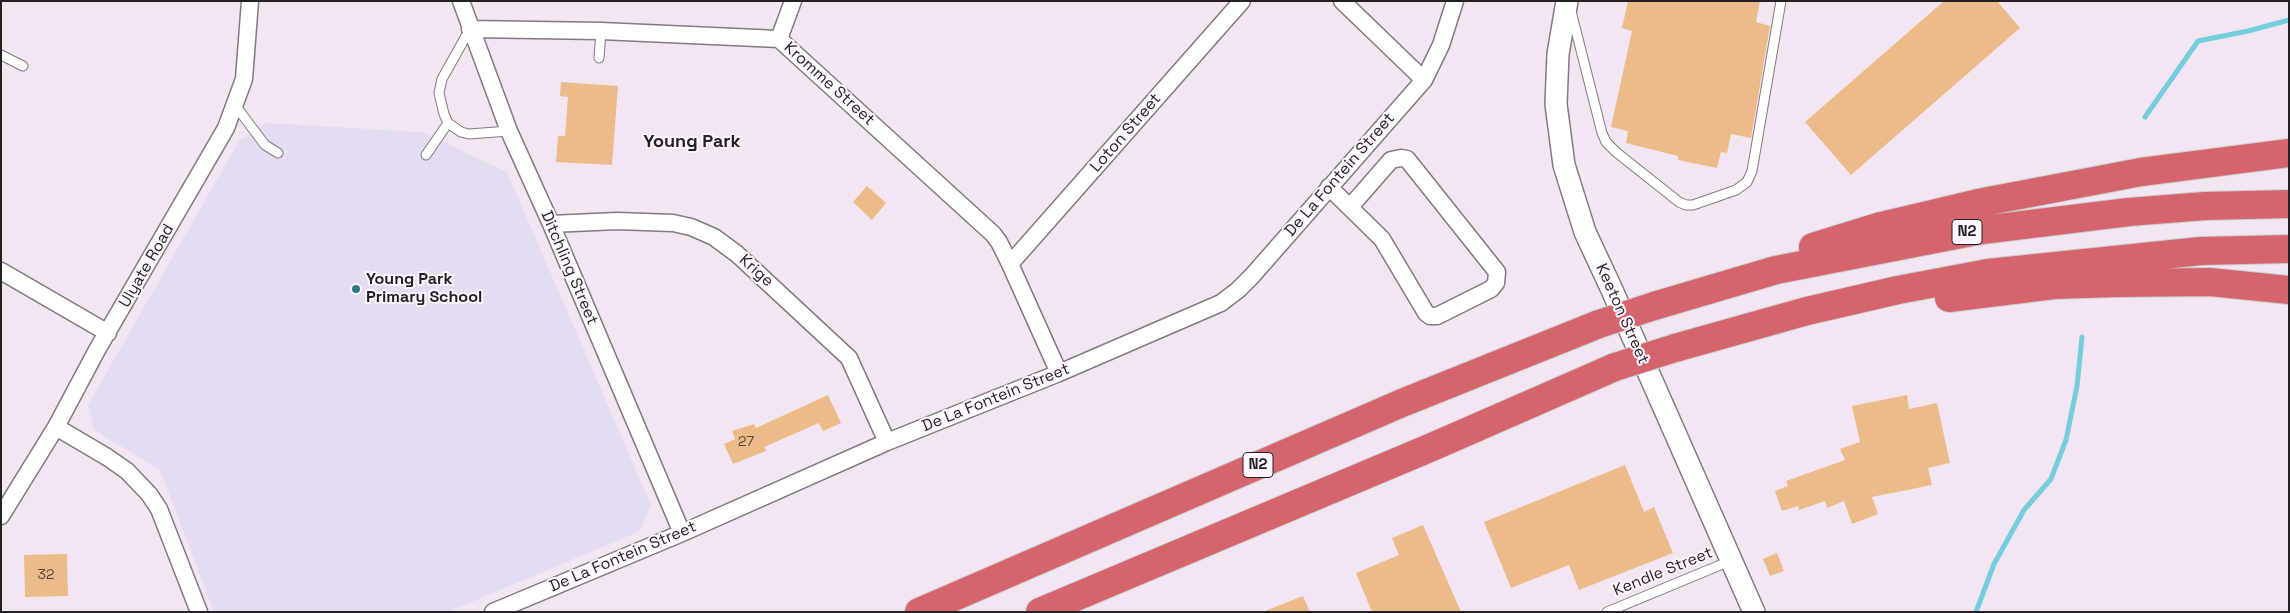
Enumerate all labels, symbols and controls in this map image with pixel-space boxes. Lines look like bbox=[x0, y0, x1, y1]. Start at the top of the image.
street label: Kromme Street bbox=[780, 38, 878, 130]
street label: Loton Street bbox=[1087, 90, 1165, 176]
street label: De La Fontein Street bbox=[1281, 109, 1399, 241]
district label: Young Park bbox=[643, 131, 741, 153]
street label: Ditchling Street bbox=[536, 208, 602, 328]
road number: N2 bbox=[1952, 220, 1982, 244]
street label: Ulyate Road bbox=[115, 221, 179, 311]
street label: Krige bbox=[735, 251, 777, 291]
street label: Keeton Street bbox=[1591, 261, 1653, 367]
place label: Young Park Primary School bbox=[366, 270, 482, 308]
marker: Young Park Primary School bbox=[350, 283, 362, 295]
street label: De La Fontein Street bbox=[919, 360, 1073, 436]
house number: 27 bbox=[738, 434, 754, 450]
road number: N2 bbox=[1243, 452, 1273, 478]
street label: De La Fontein Street bbox=[547, 517, 699, 597]
street label: Kendle Street bbox=[1611, 543, 1715, 601]
house number: 32 bbox=[38, 567, 54, 583]

